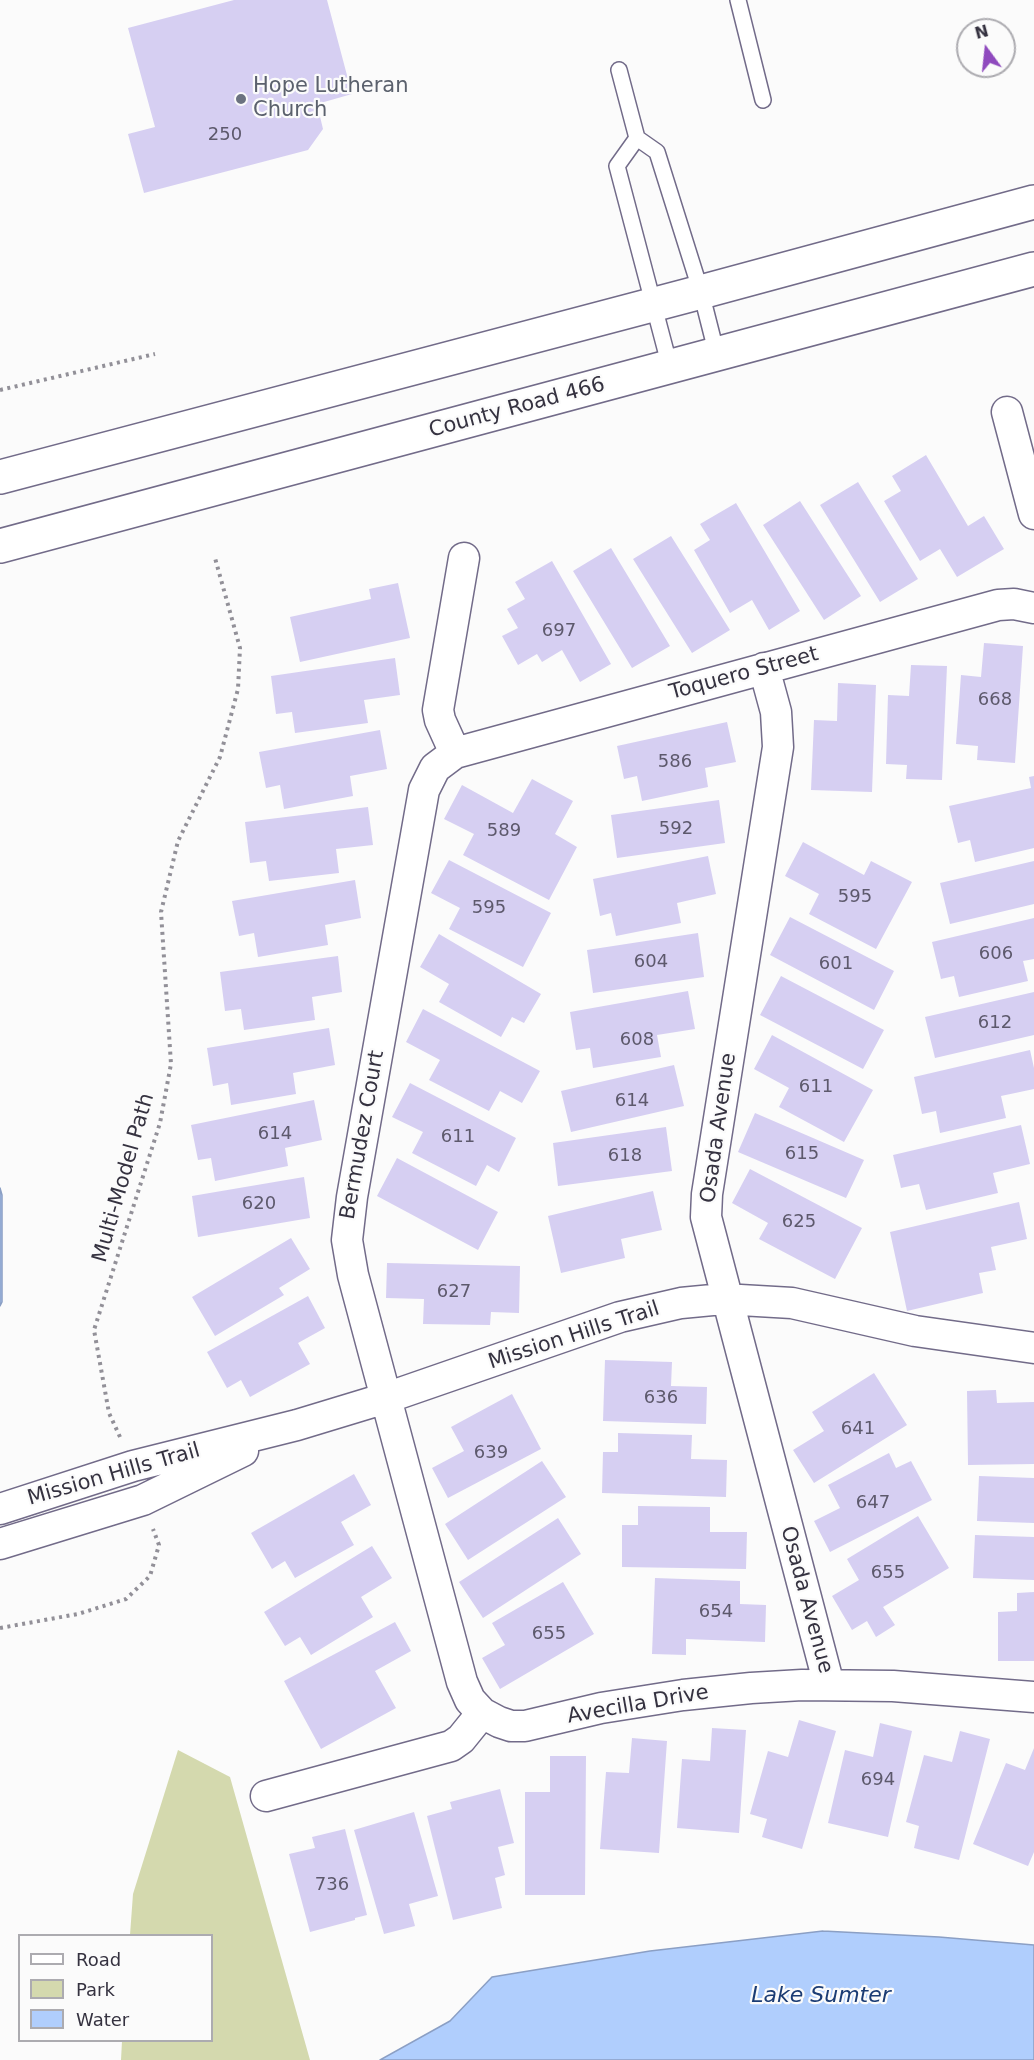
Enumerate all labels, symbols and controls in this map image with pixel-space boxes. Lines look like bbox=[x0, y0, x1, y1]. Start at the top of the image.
north arrow bbox=[956, 18, 1016, 78]
text: N bbox=[973, 21, 991, 43]
place label: Hope Lutheran Church bbox=[253, 74, 408, 124]
marker: Hope Lutheran Church bbox=[234, 92, 248, 106]
house number: 250 bbox=[208, 124, 242, 146]
street label: County Road 466 bbox=[426, 372, 608, 444]
house number: 697 bbox=[542, 620, 576, 642]
street label: Toquero Street bbox=[667, 642, 821, 706]
house number: 668 bbox=[978, 689, 1012, 711]
house number: 586 bbox=[658, 751, 692, 773]
house number: 592 bbox=[659, 818, 693, 840]
house number: 589 bbox=[487, 820, 521, 842]
house number: 595 bbox=[838, 886, 872, 908]
house number: 595 bbox=[472, 897, 506, 919]
house number: 606 bbox=[979, 943, 1013, 965]
house number: 604 bbox=[634, 951, 668, 973]
house number: 601 bbox=[819, 953, 853, 975]
house number: 612 bbox=[978, 1012, 1012, 1034]
house number: 608 bbox=[620, 1029, 654, 1051]
street label: Bermudez Court bbox=[336, 1049, 390, 1221]
street label: Osada Avenue bbox=[696, 1051, 742, 1205]
house number: 611 bbox=[799, 1076, 833, 1098]
house number: 614 bbox=[615, 1090, 649, 1112]
street label: Multi-Model Path bbox=[88, 1091, 160, 1265]
house number: 614 bbox=[258, 1123, 292, 1145]
house number: 611 bbox=[441, 1126, 475, 1148]
house number: 615 bbox=[785, 1143, 819, 1165]
house number: 618 bbox=[608, 1145, 642, 1167]
house number: 620 bbox=[242, 1193, 276, 1215]
house number: 625 bbox=[782, 1211, 816, 1233]
house number: 627 bbox=[437, 1281, 471, 1303]
street label: Mission Hills Trail bbox=[485, 1296, 663, 1376]
house number: 636 bbox=[644, 1387, 678, 1409]
house number: 641 bbox=[841, 1418, 875, 1440]
street label: Mission Hills Trail bbox=[25, 1438, 203, 1512]
house number: 639 bbox=[474, 1442, 508, 1464]
house number: 647 bbox=[856, 1492, 890, 1514]
street label: Osada Avenue bbox=[774, 1524, 838, 1676]
house number: 655 bbox=[871, 1562, 905, 1584]
house number: 654 bbox=[699, 1601, 733, 1623]
house number: 655 bbox=[532, 1623, 566, 1645]
street label: Avecilla Drive bbox=[565, 1680, 711, 1730]
house number: 694 bbox=[861, 1769, 895, 1791]
house number: 736 bbox=[315, 1874, 349, 1896]
legend bbox=[18, 1934, 213, 2042]
text: Road bbox=[76, 1949, 121, 1970]
text: Park bbox=[76, 1979, 115, 2000]
water label: Lake Sumter bbox=[751, 1983, 891, 2009]
text: Water bbox=[76, 2009, 129, 2030]

